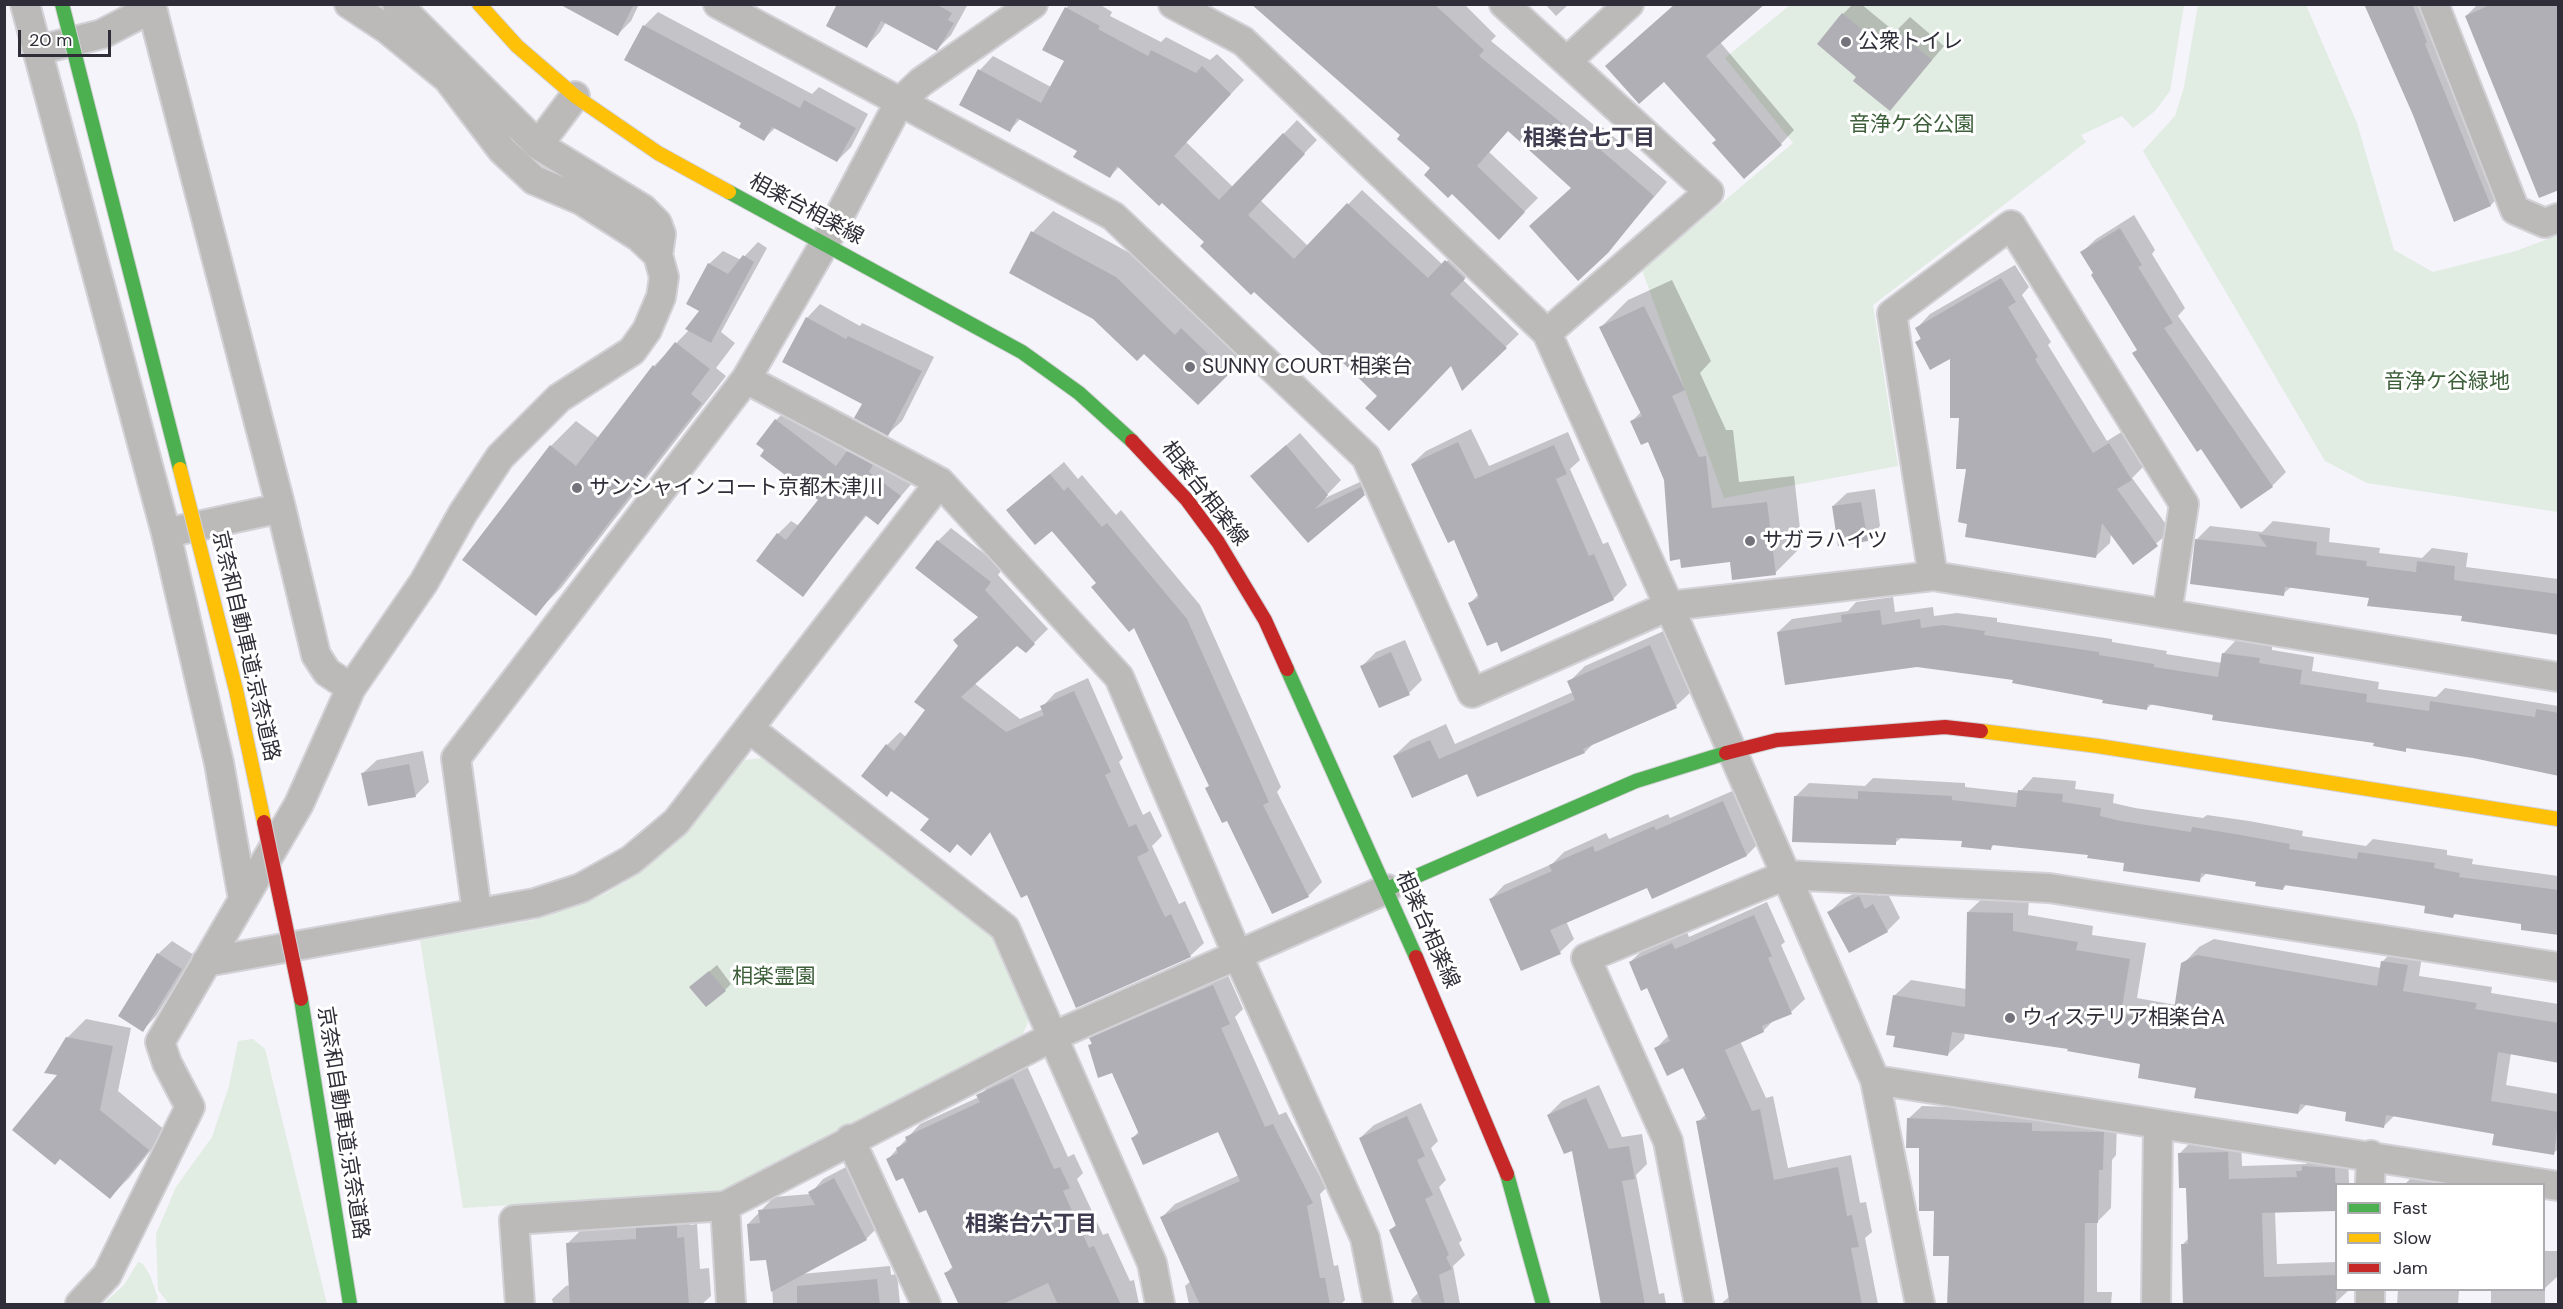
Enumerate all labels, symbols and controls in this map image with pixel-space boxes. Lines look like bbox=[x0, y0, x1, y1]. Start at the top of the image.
scale bar bbox=[21, 18, 114, 56]
text: 20 m bbox=[29, 28, 72, 52]
place label: 公衆トイレ bbox=[1858, 29, 1963, 55]
marker: 公衆トイレ bbox=[1839, 35, 1853, 49]
park label: 音浄ケ谷公園 bbox=[1849, 112, 1975, 138]
district label: 相楽台七丁目 bbox=[1523, 126, 1655, 152]
street label: 相楽台相楽線 bbox=[744, 169, 868, 251]
place label: SUNNY COURT 相楽台 bbox=[1202, 354, 1413, 380]
marker: SUNNY COURT 相楽台 bbox=[1183, 360, 1197, 374]
park label: 音浄ケ谷緑地 bbox=[2384, 369, 2510, 395]
street label: 相楽台相楽線 bbox=[1155, 437, 1253, 551]
place label: サンシャインコート京都木津川 bbox=[589, 475, 883, 501]
marker: サンシャインコート京都木津川 bbox=[570, 481, 584, 495]
street label: 京奈和自動車道;京奈道路 bbox=[206, 528, 284, 764]
place label: サガラハイツ bbox=[1762, 528, 1888, 554]
marker: サガラハイツ bbox=[1743, 534, 1757, 548]
street label: 相楽台相楽線 bbox=[1390, 867, 1464, 993]
park label: 相楽霊園 bbox=[732, 964, 816, 990]
street label: 京奈和自動車道;京奈道路 bbox=[311, 1005, 373, 1241]
place label: ウィステリア相楽台A bbox=[2022, 1005, 2225, 1031]
marker: ウィステリア相楽台A bbox=[2003, 1011, 2017, 1025]
legend bbox=[2335, 1183, 2545, 1291]
text: Fast bbox=[2393, 1196, 2428, 1220]
district label: 相楽台六丁目 bbox=[965, 1212, 1097, 1238]
text: Slow bbox=[2393, 1226, 2432, 1250]
text: Jam bbox=[2393, 1256, 2428, 1280]

